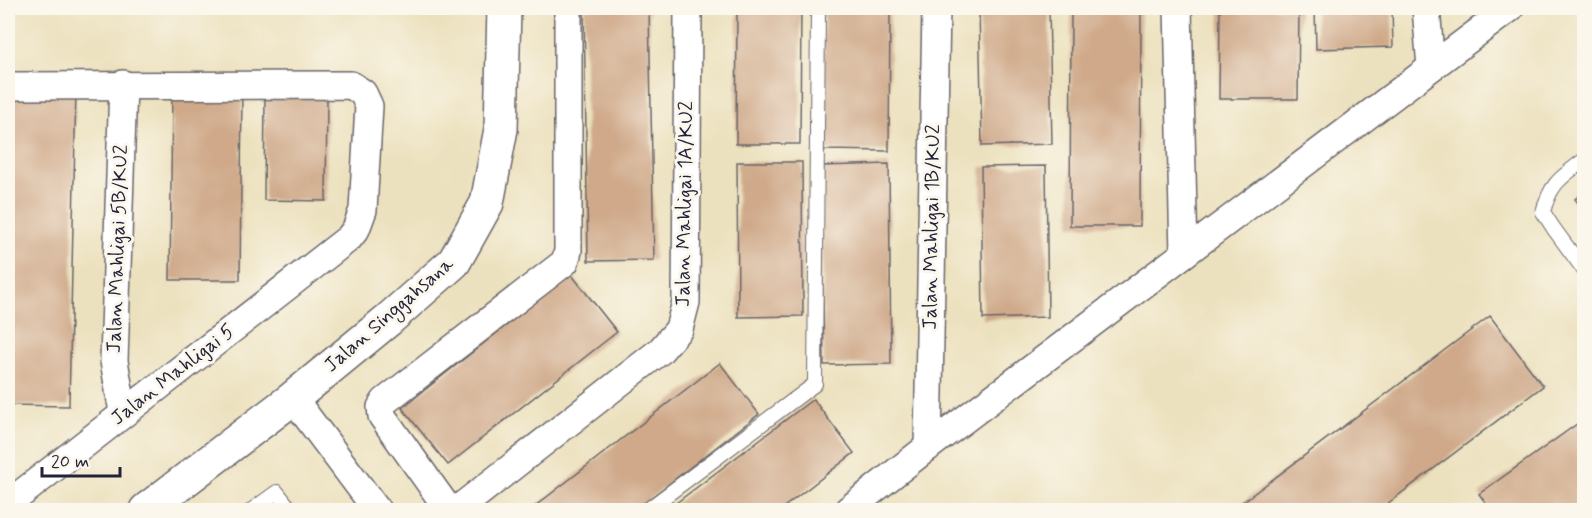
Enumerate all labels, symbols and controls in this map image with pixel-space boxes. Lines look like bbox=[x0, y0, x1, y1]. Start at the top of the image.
street label: Jalan Mahligai 1A/KU2 bbox=[670, 101, 700, 307]
street label: Jalan Mahligai 1B/KU2 bbox=[917, 124, 947, 330]
street label: Jalan Mahligai 5B/KU2 bbox=[101, 144, 135, 354]
street label: Jalan Singgahsana bbox=[319, 251, 461, 379]
street label: Jalan Mahligai 5 bbox=[106, 318, 240, 432]
scale bar bbox=[42, 440, 120, 478]
text: 20 m bbox=[51, 450, 89, 474]

